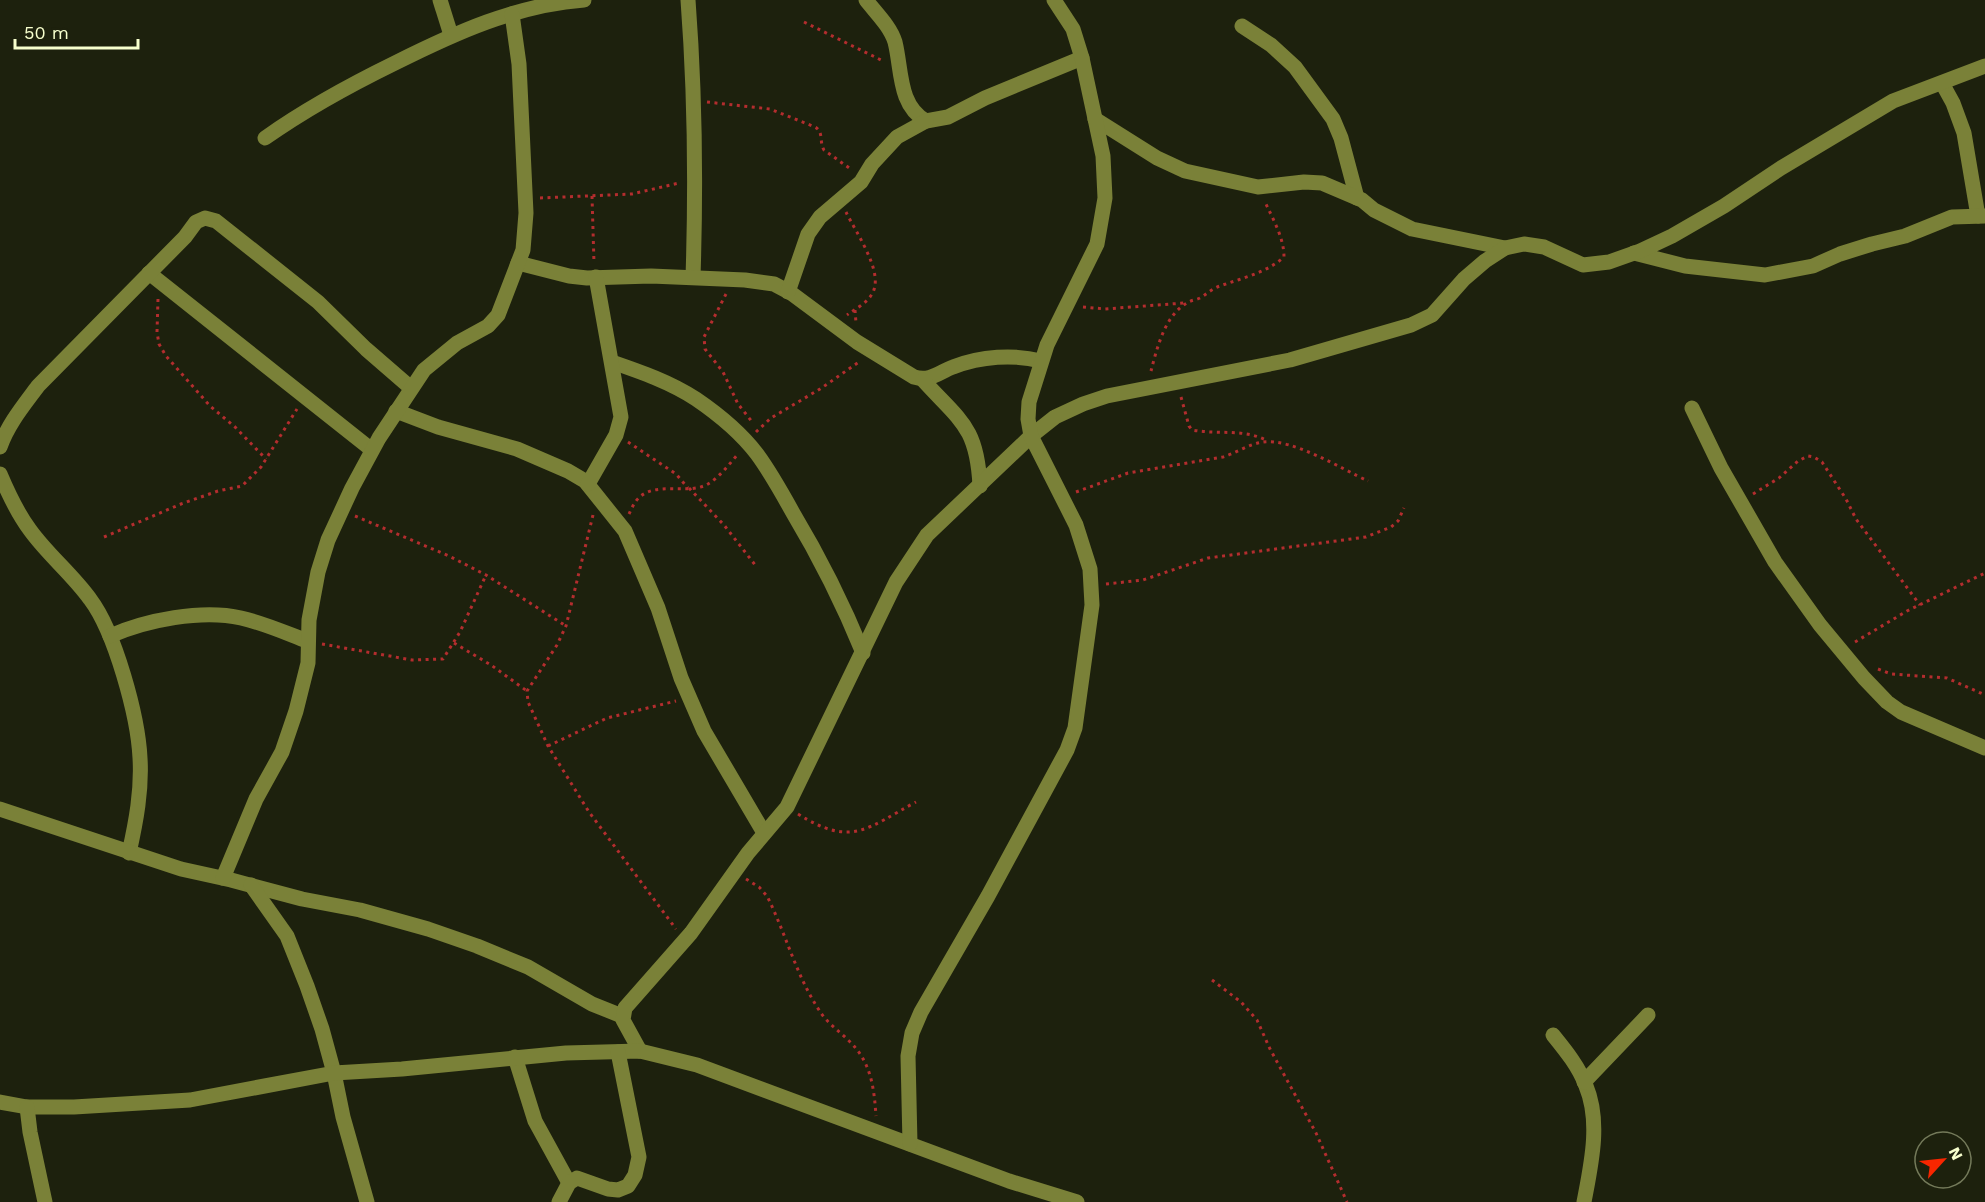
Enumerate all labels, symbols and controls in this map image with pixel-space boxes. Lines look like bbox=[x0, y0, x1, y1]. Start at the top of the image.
scale bar bbox=[15, 12, 138, 50]
text: 50 m bbox=[24, 22, 69, 43]
north arrow bbox=[1913, 1130, 1973, 1190]
text: N bbox=[1945, 1144, 1967, 1163]

